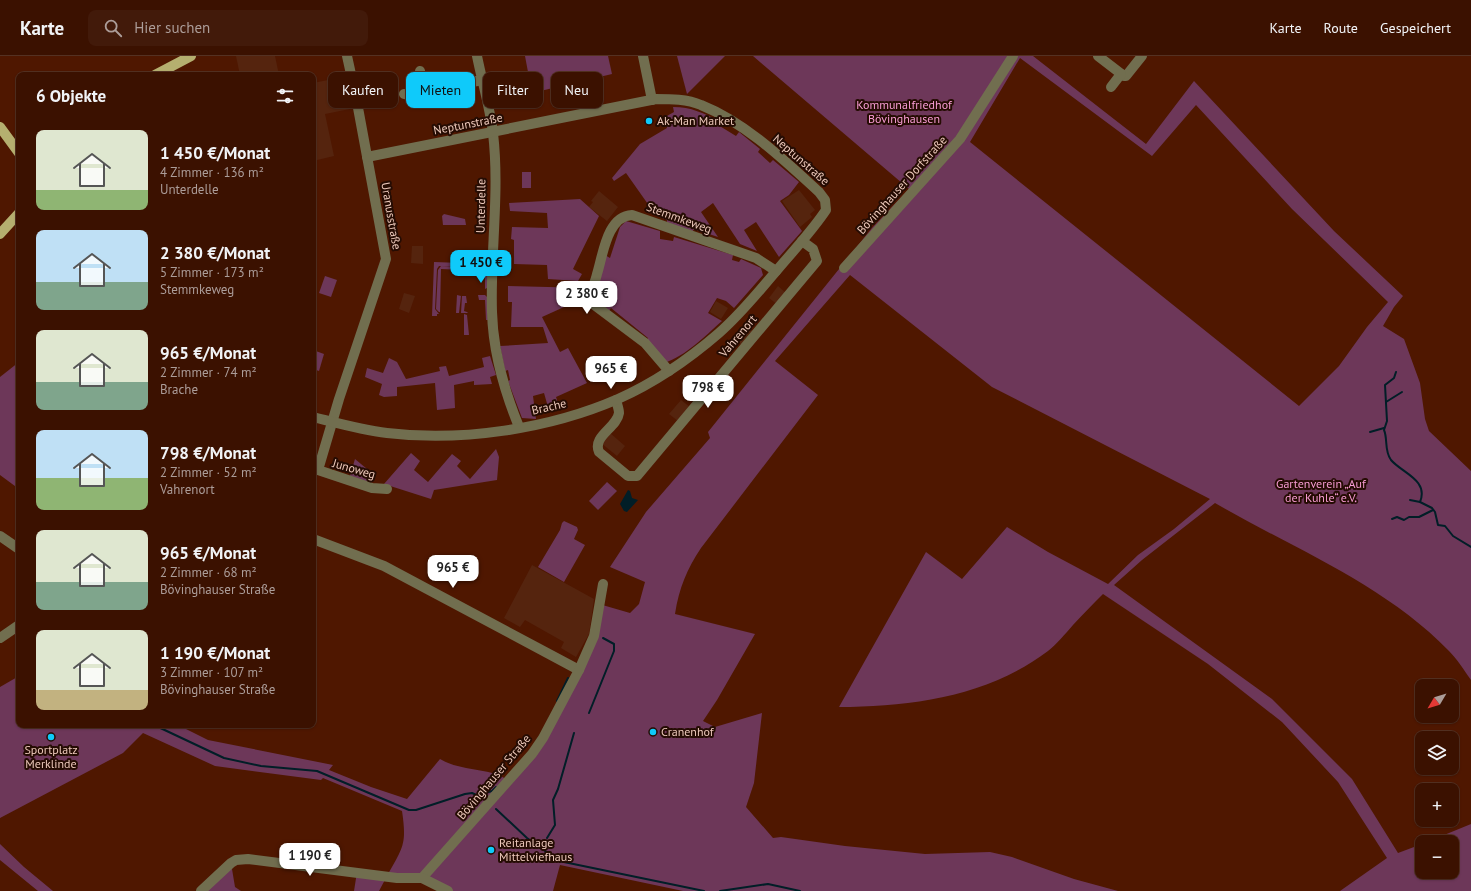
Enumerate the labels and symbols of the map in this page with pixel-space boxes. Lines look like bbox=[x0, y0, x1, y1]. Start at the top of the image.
park label: Kommunalfriedhof Bövinghausen bbox=[856, 97, 953, 126]
street label: Neptunstraße bbox=[432, 109, 504, 138]
place label: Ak-Man Market bbox=[657, 113, 734, 128]
marker: Ak-Man Market bbox=[644, 116, 654, 126]
street label: Neptunstraße bbox=[770, 131, 833, 188]
street label: Bövinghauser Dorfstraße bbox=[853, 132, 950, 237]
street label: Unterdelle bbox=[473, 179, 488, 233]
street label: Uranusstraße bbox=[378, 181, 405, 251]
street label: Stemmkeweg bbox=[644, 199, 714, 236]
pin: 1 450 € bbox=[444, 250, 518, 284]
pin: 2 380 € bbox=[550, 281, 624, 315]
street label: Vahrenort bbox=[715, 312, 760, 361]
pin: 965 € bbox=[583, 356, 639, 390]
pin: 798 € bbox=[680, 375, 736, 409]
street label: Brache bbox=[530, 395, 568, 418]
street label: Junoweg bbox=[330, 455, 377, 482]
park label: Gartenverein „Auf der Kuhle“ e.V. bbox=[1276, 476, 1367, 505]
pin: 965 € bbox=[425, 555, 481, 589]
north arrow bbox=[1415, 679, 1459, 723]
place label: Cranenhof bbox=[661, 724, 715, 739]
marker: Cranenhof bbox=[648, 727, 658, 737]
street label: Bövinghauser Straße bbox=[454, 731, 534, 822]
marker: Sportplatz Merklinde bbox=[46, 732, 56, 742]
place label: Sportplatz Merklinde bbox=[24, 742, 78, 771]
place label: Reitanlage Mittelviefhaus bbox=[499, 835, 572, 864]
pin: 1 190 € bbox=[273, 843, 347, 877]
marker: Reitanlage Mittelviefhaus bbox=[486, 845, 496, 855]

